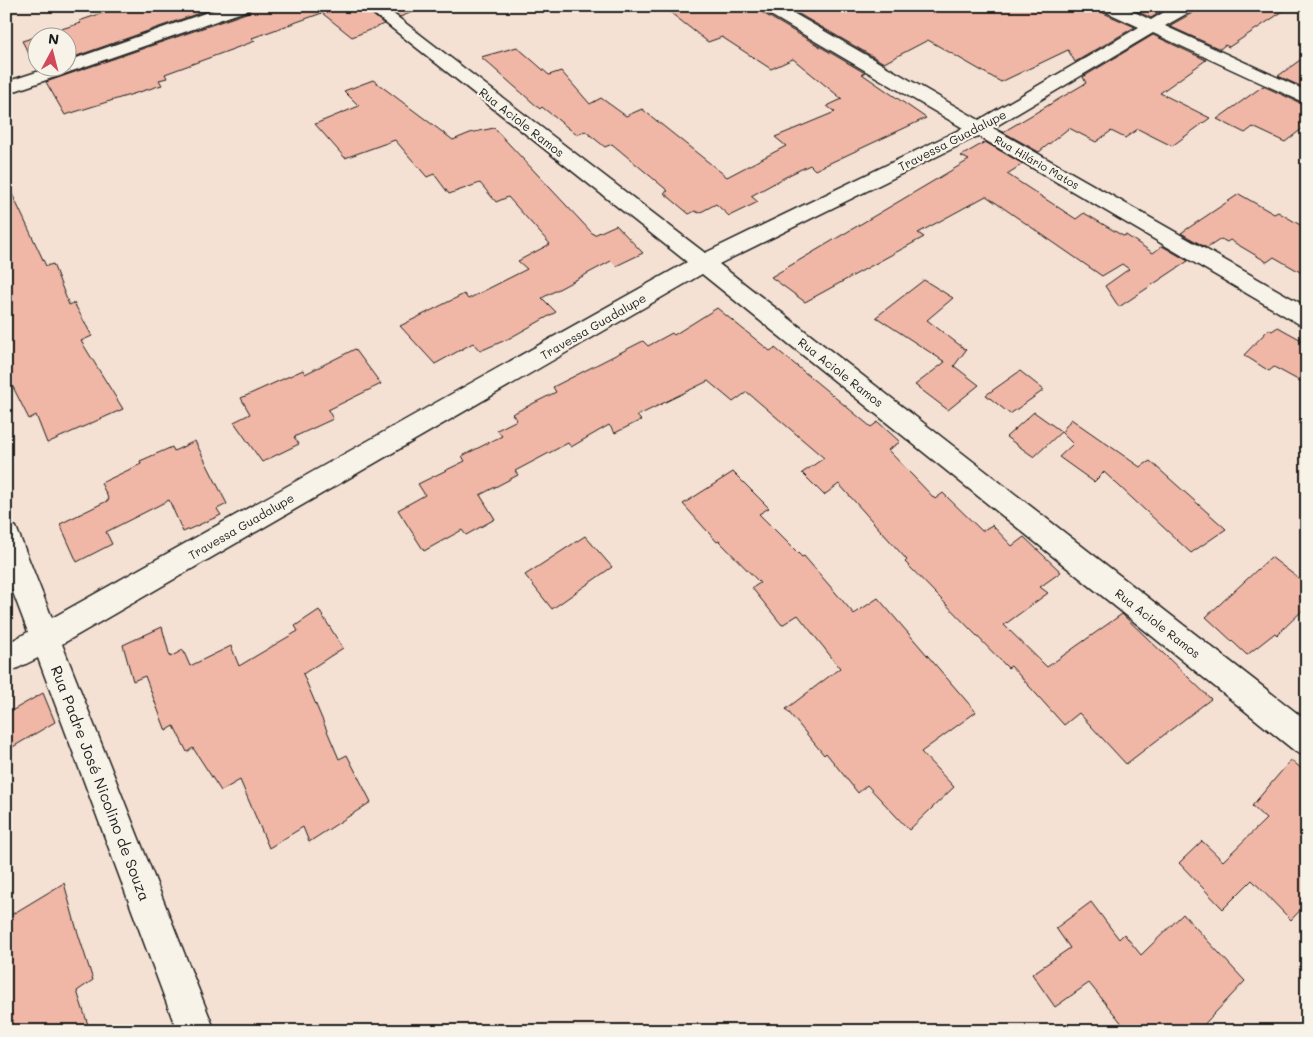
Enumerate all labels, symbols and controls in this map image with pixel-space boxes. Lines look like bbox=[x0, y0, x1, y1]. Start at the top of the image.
north arrow bbox=[28, 28, 78, 78]
text: N bbox=[47, 29, 60, 49]
street label: Rua Aciole Ramos bbox=[476, 84, 568, 160]
street label: Travessa Guadalupe bbox=[895, 106, 1009, 174]
street label: Rua Hilário Matos bbox=[992, 132, 1082, 192]
street label: Travessa Guadalupe bbox=[537, 289, 649, 363]
street label: Rua Aciole Ramos bbox=[795, 334, 887, 410]
street label: Travessa Guadalupe bbox=[185, 489, 297, 563]
street label: Rua Aciole Ramos bbox=[1112, 585, 1204, 661]
street label: Rua Padre José Nicolino de Souza bbox=[47, 662, 155, 904]

